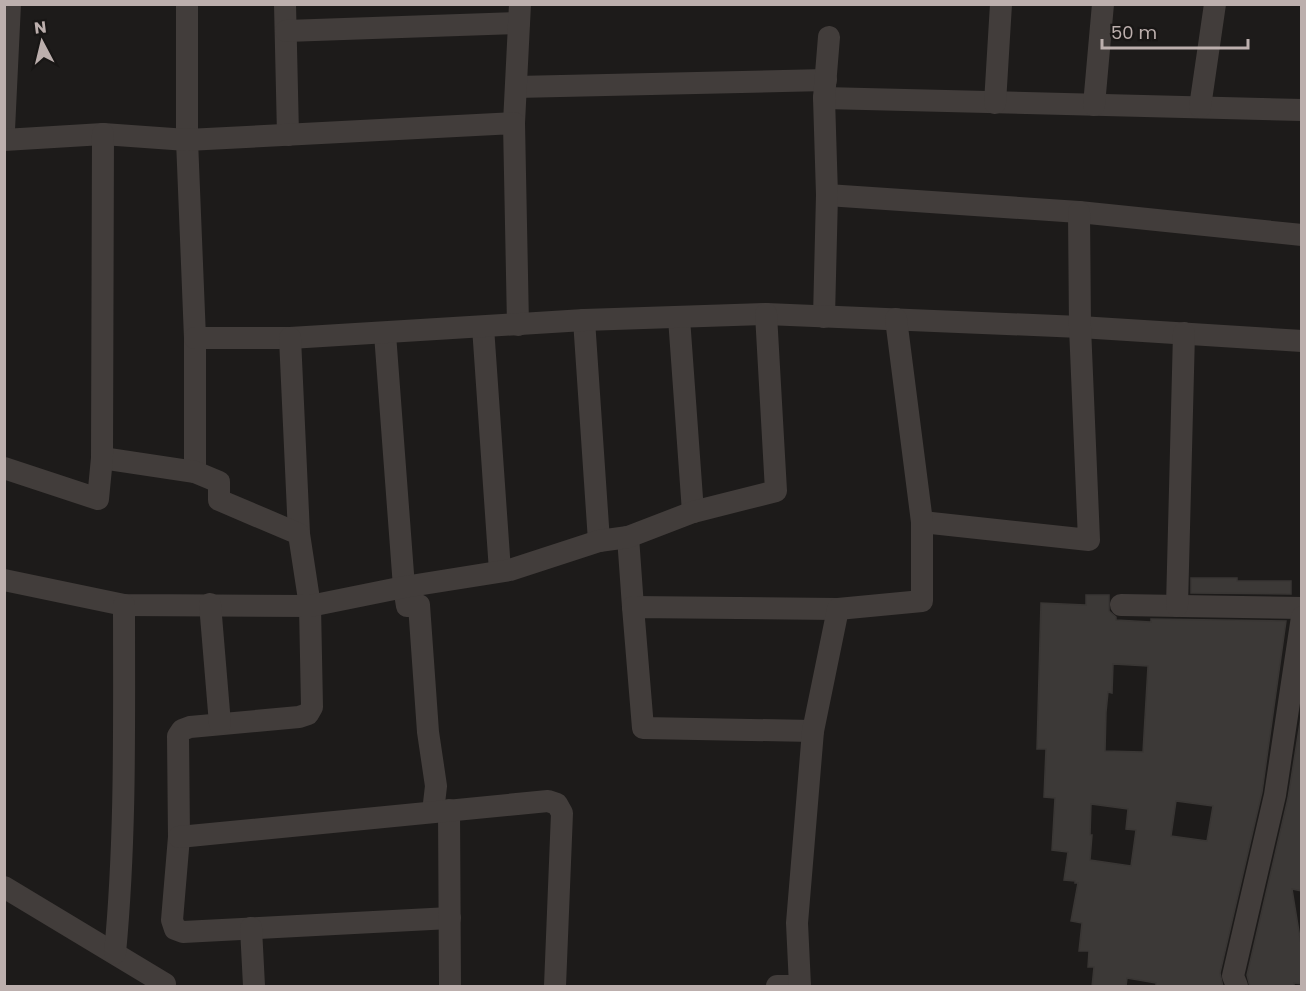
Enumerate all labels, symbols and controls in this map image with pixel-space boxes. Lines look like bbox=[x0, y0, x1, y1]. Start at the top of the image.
north arrow bbox=[12, 12, 72, 72]
scale bar bbox=[1102, 12, 1248, 50]
text: N bbox=[33, 15, 48, 40]
text: 50 m bbox=[1111, 20, 1157, 45]

